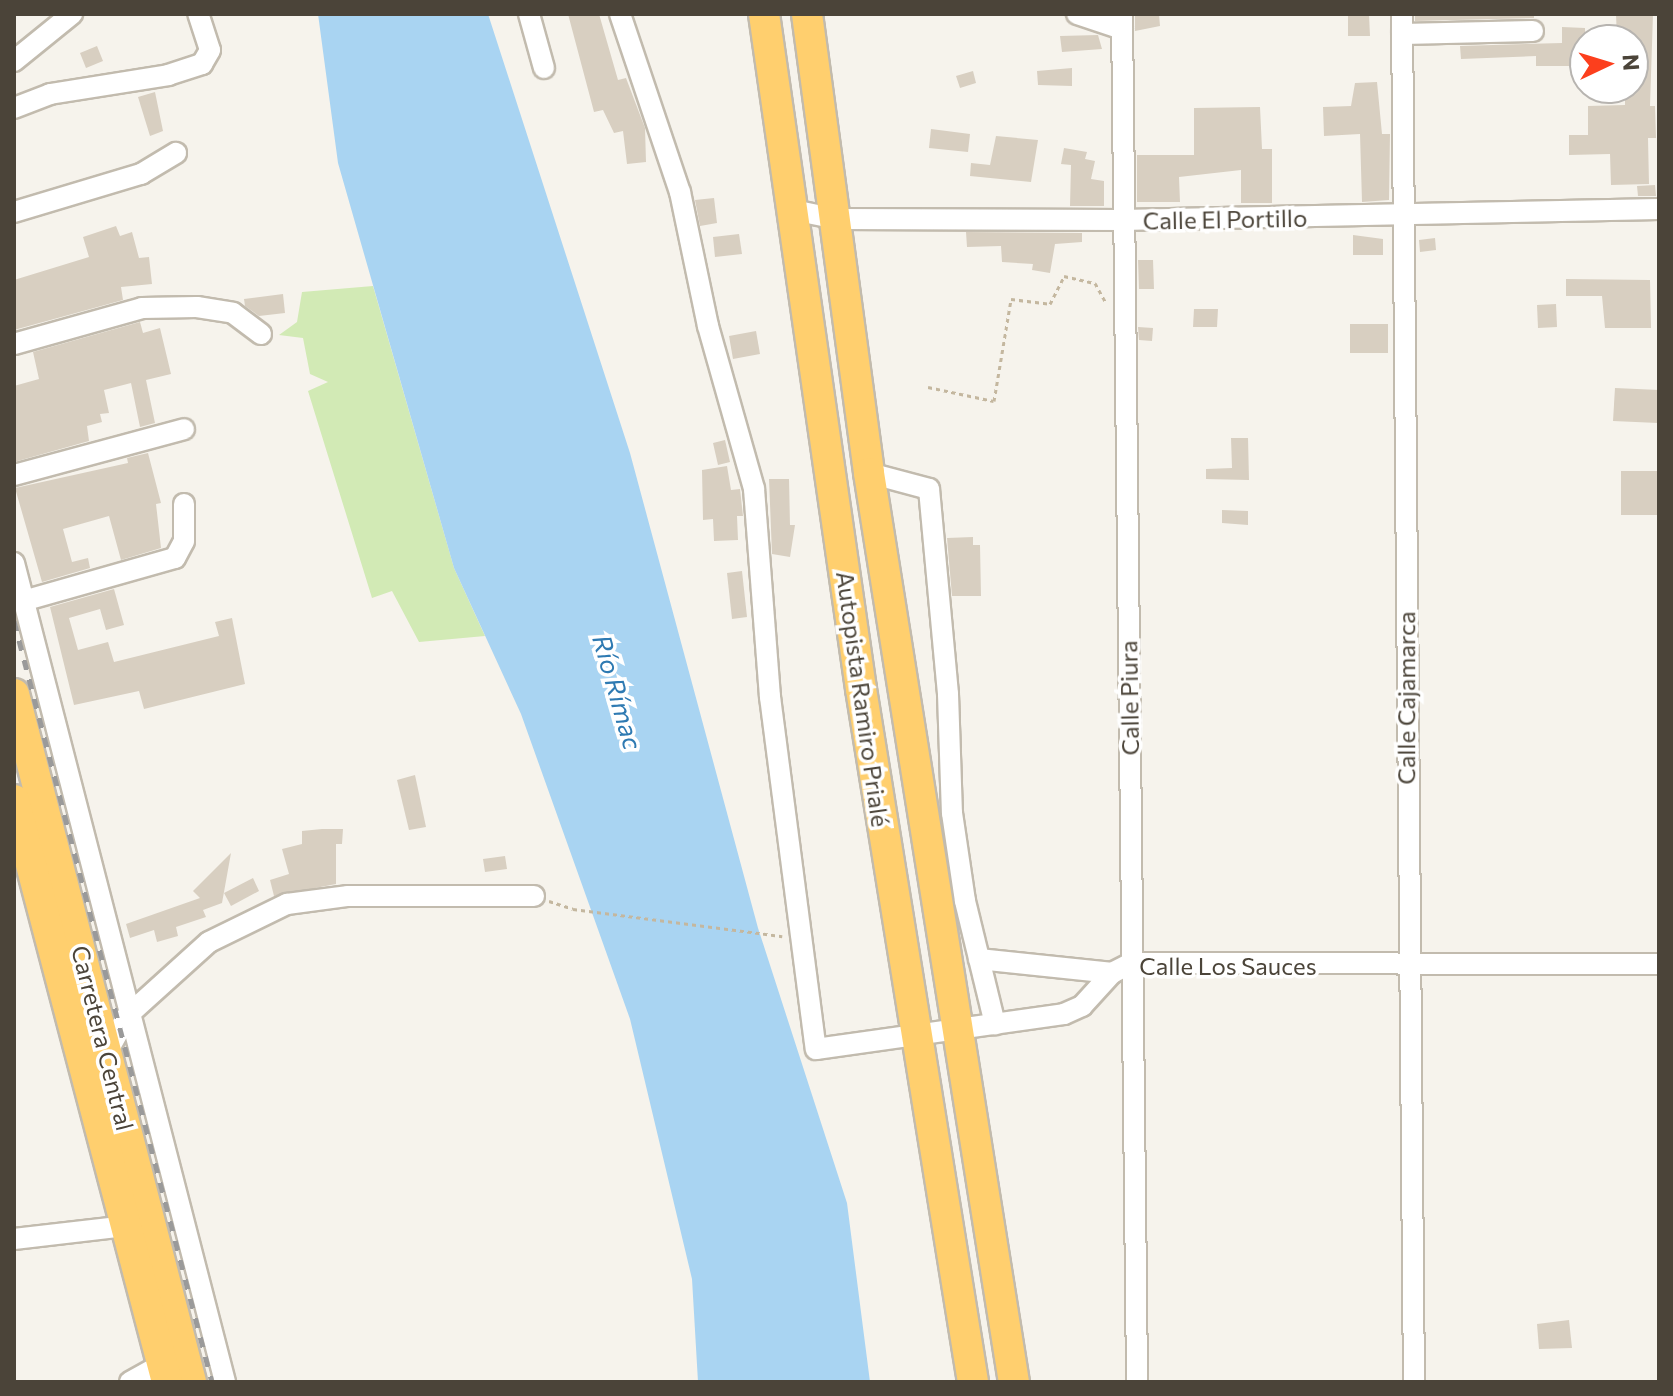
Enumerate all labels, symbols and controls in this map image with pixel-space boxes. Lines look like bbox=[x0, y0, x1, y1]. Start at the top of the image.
north arrow bbox=[1569, 24, 1649, 104]
text: N bbox=[1617, 53, 1645, 72]
street label: Calle El Portillo bbox=[1143, 203, 1307, 235]
street label: Autopista Ramiro Prialé bbox=[831, 569, 895, 829]
street label: Calle Cajamarca bbox=[1392, 611, 1420, 785]
water label: Río Rímac bbox=[587, 631, 649, 753]
street label: Calle Piura bbox=[1114, 640, 1144, 756]
street label: Carretera Central bbox=[66, 942, 140, 1134]
street label: Calle Los Sauces bbox=[1139, 952, 1317, 980]

